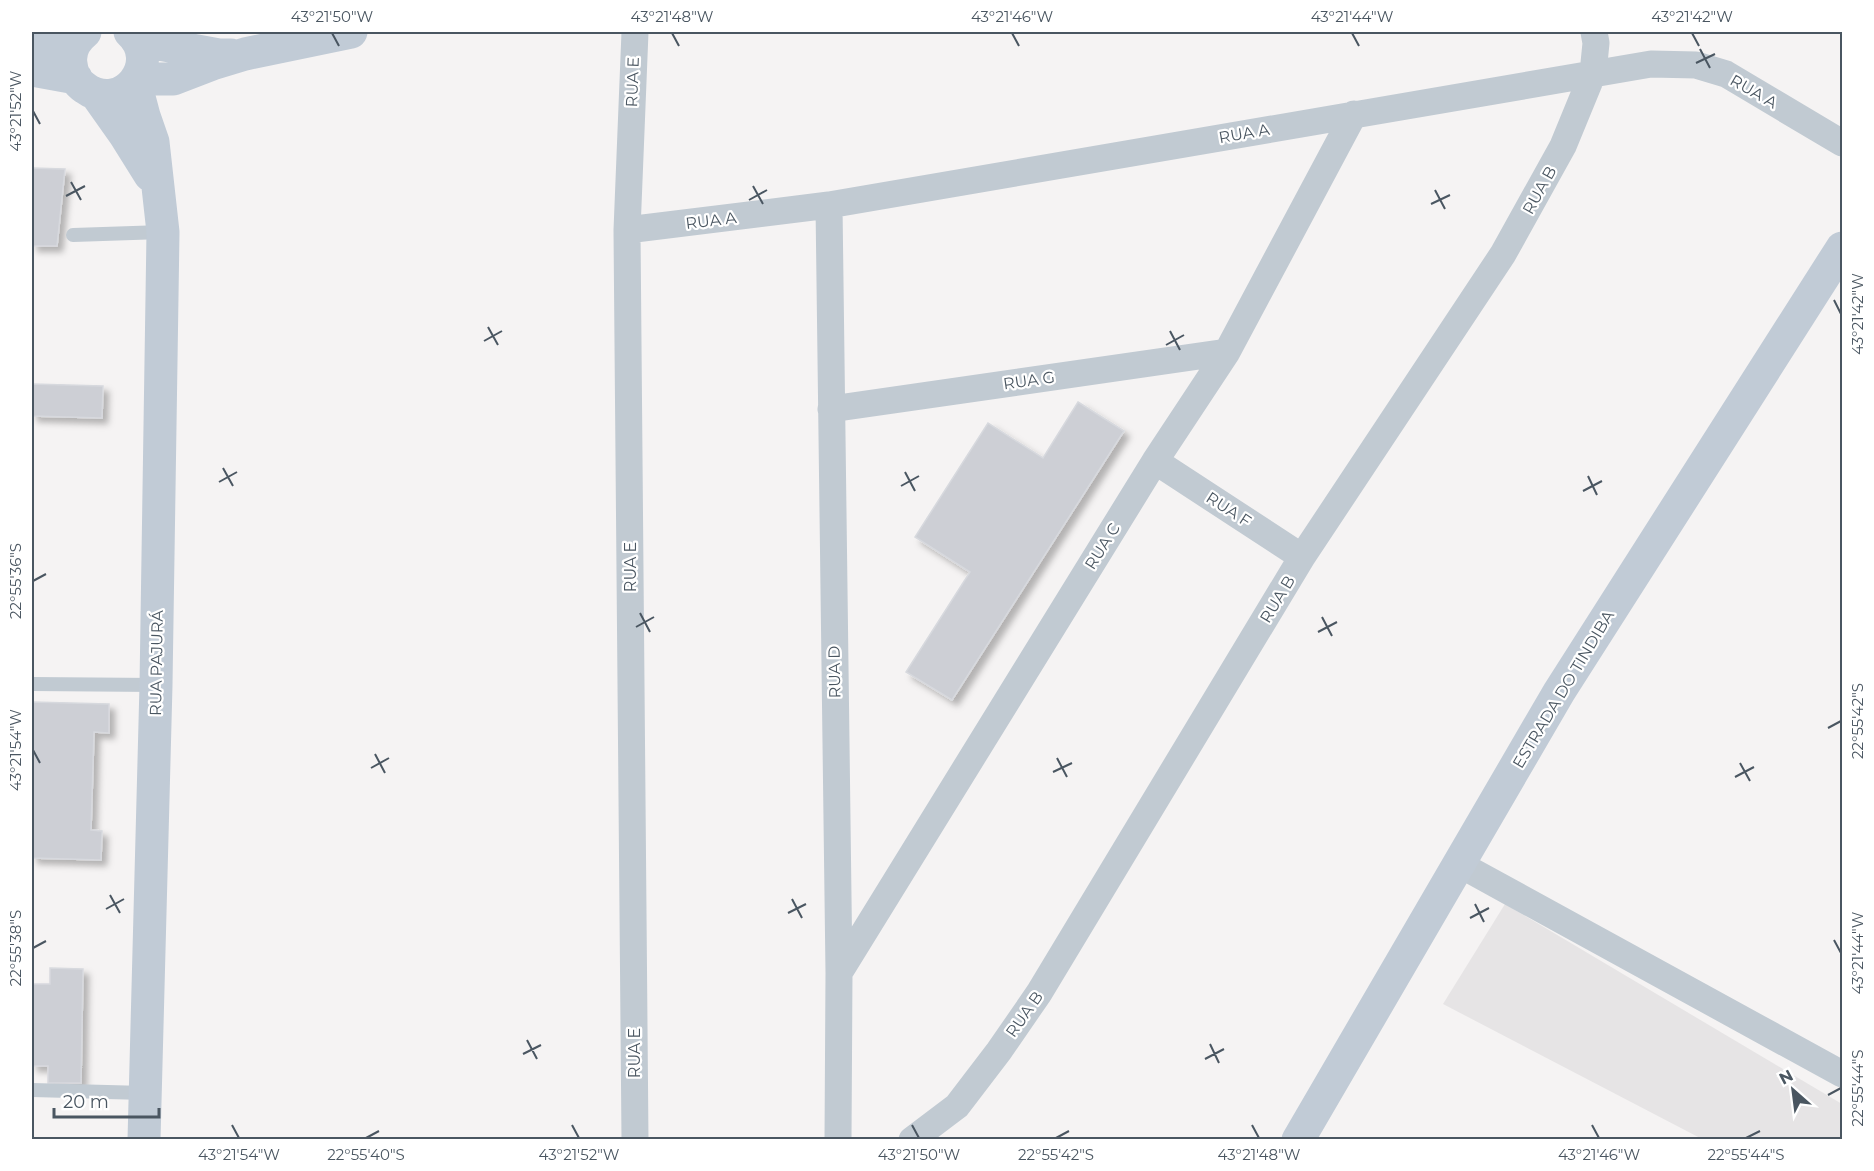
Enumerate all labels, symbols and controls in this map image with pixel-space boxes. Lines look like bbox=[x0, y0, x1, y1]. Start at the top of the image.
text: 43°21'50"W bbox=[291, 7, 374, 26]
text: 43°21'48"W bbox=[631, 7, 714, 26]
text: 43°21'46"W bbox=[971, 7, 1053, 26]
text: 43°21'44"W bbox=[1311, 7, 1394, 26]
text: 43°21'42"W bbox=[1651, 7, 1733, 26]
street label: RUA E bbox=[622, 57, 643, 108]
text: 43°21'52"W bbox=[6, 70, 25, 151]
street label: RUA A bbox=[1727, 70, 1781, 113]
street label: RUA A bbox=[1217, 120, 1271, 147]
street label: RUA B bbox=[1519, 163, 1560, 217]
street label: RUA A bbox=[685, 208, 738, 233]
text: 43°21'42"W bbox=[1848, 273, 1867, 355]
street label: RUA G bbox=[1002, 367, 1056, 394]
street label: RUA F bbox=[1203, 488, 1255, 531]
street label: RUA C bbox=[1081, 520, 1124, 573]
street label: RUA E bbox=[621, 542, 640, 592]
text: 22°55'36"S bbox=[6, 543, 25, 619]
street label: RUA B bbox=[1256, 572, 1299, 626]
street label: ESTRADA DO TINDIBA bbox=[1509, 606, 1618, 772]
street label: RUA PAJURÁ bbox=[146, 609, 167, 716]
street label: RUA D bbox=[825, 645, 844, 699]
text: 22°55'42"S bbox=[1848, 683, 1867, 759]
text: 43°21'54"W bbox=[6, 709, 25, 791]
text: 22°55'38"S bbox=[6, 910, 25, 986]
text: 43°21'44"W bbox=[1848, 911, 1867, 994]
street label: RUA B bbox=[1002, 988, 1047, 1041]
street label: RUA E bbox=[625, 1028, 644, 1078]
text: 22°55'44"S bbox=[1848, 1050, 1867, 1126]
north arrow bbox=[1763, 1060, 1823, 1120]
text: N bbox=[1776, 1066, 1796, 1089]
scale bar bbox=[54, 1081, 159, 1119]
text: 20 m bbox=[63, 1091, 109, 1113]
text: 43°21'54"W bbox=[198, 1145, 280, 1164]
text: 22°55'40"S bbox=[327, 1145, 405, 1164]
text: 43°21'52"W bbox=[539, 1145, 620, 1164]
text: 43°21'50"W bbox=[878, 1145, 961, 1164]
text: 22°55'42"S bbox=[1018, 1145, 1094, 1164]
text: 43°21'48"W bbox=[1218, 1145, 1301, 1164]
text: 43°21'46"W bbox=[1558, 1145, 1640, 1164]
text: 22°55'44"S bbox=[1708, 1145, 1784, 1164]

